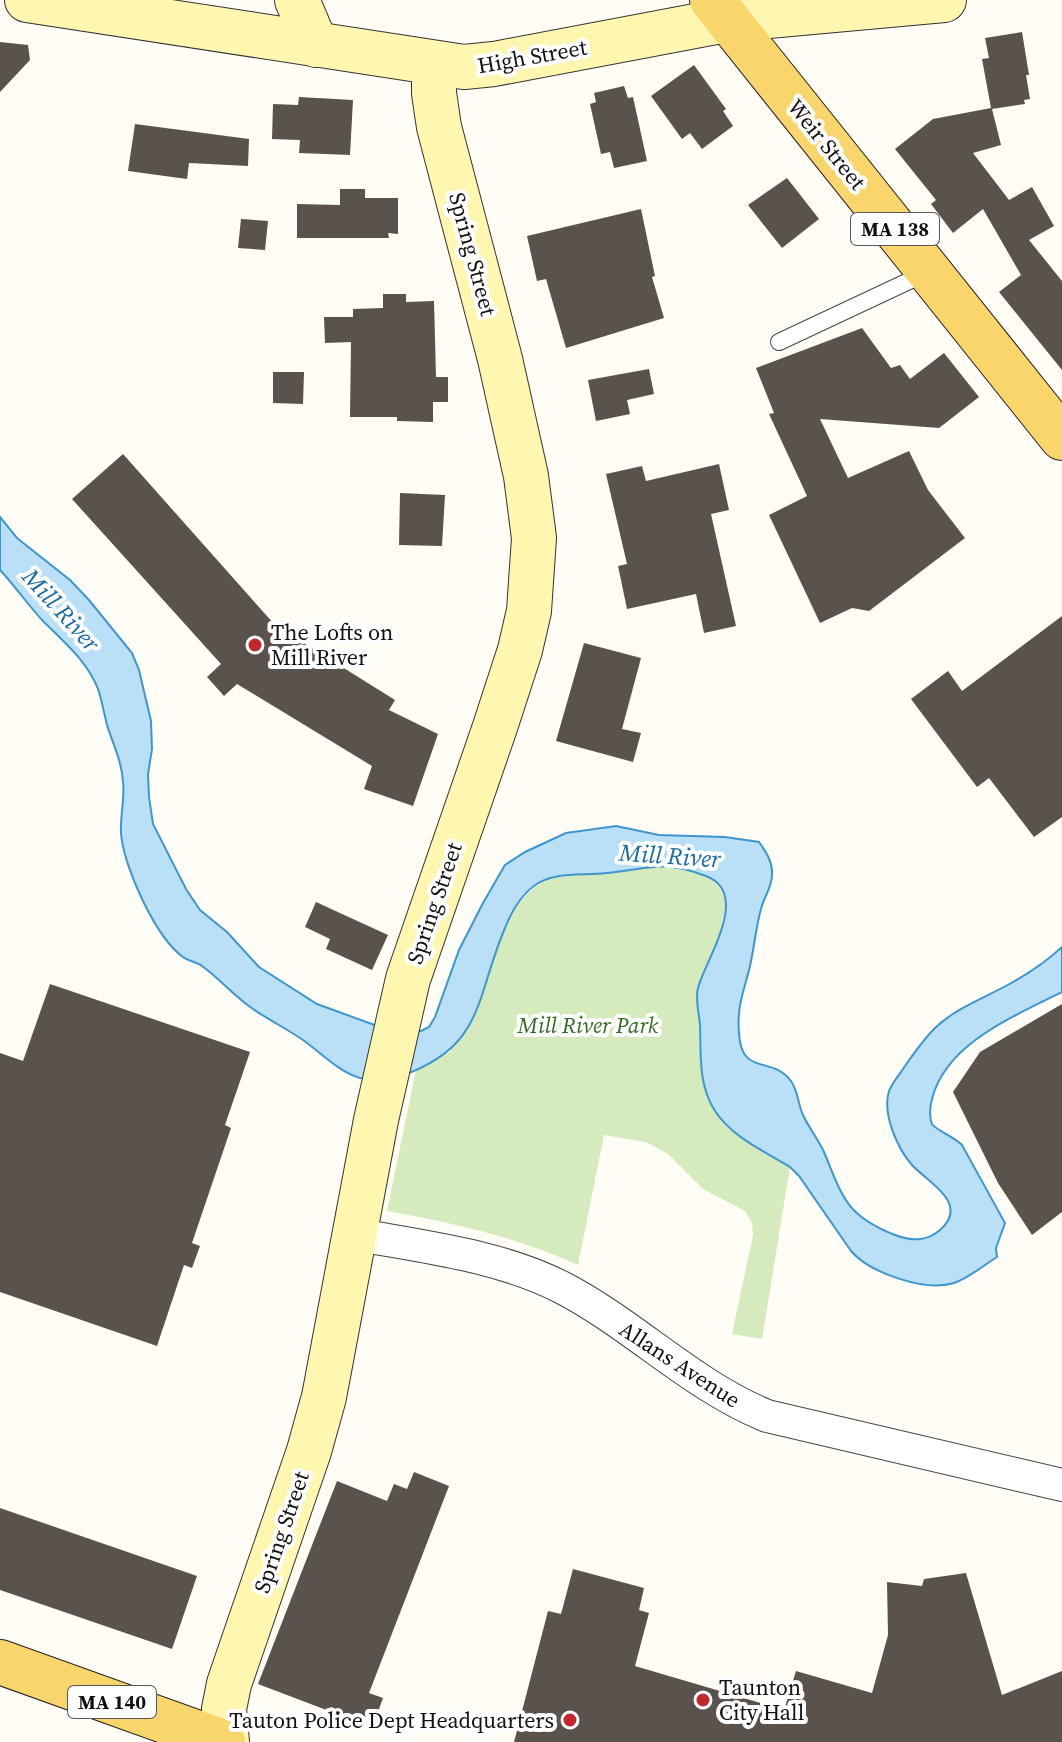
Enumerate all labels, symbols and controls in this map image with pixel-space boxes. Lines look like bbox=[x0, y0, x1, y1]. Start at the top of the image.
street label: High Street bbox=[475, 32, 590, 80]
street label: Weir Street bbox=[781, 92, 873, 196]
street label: Spring Street bbox=[442, 189, 504, 320]
road number: MA 138 bbox=[851, 213, 939, 245]
water label: Mill River bbox=[14, 560, 109, 659]
place label: The Lofts on Mill River bbox=[271, 617, 393, 672]
marker: The Lofts on Mill River bbox=[246, 636, 264, 654]
water label: Mill River bbox=[617, 835, 723, 876]
street label: Spring Street bbox=[399, 838, 469, 968]
park label: Mill River Park bbox=[517, 1010, 659, 1040]
street label: Allans Avenue bbox=[614, 1314, 746, 1414]
street label: Spring Street bbox=[246, 1467, 316, 1597]
place label: Taunton City Hall bbox=[719, 1672, 804, 1727]
road number: MA 140 bbox=[68, 1686, 156, 1718]
marker: Taunton City Hall bbox=[694, 1691, 712, 1709]
place label: Tauton Police Dept Headquarters bbox=[229, 1705, 554, 1735]
marker: Tauton Police Dept Headquarters bbox=[561, 1711, 579, 1729]

